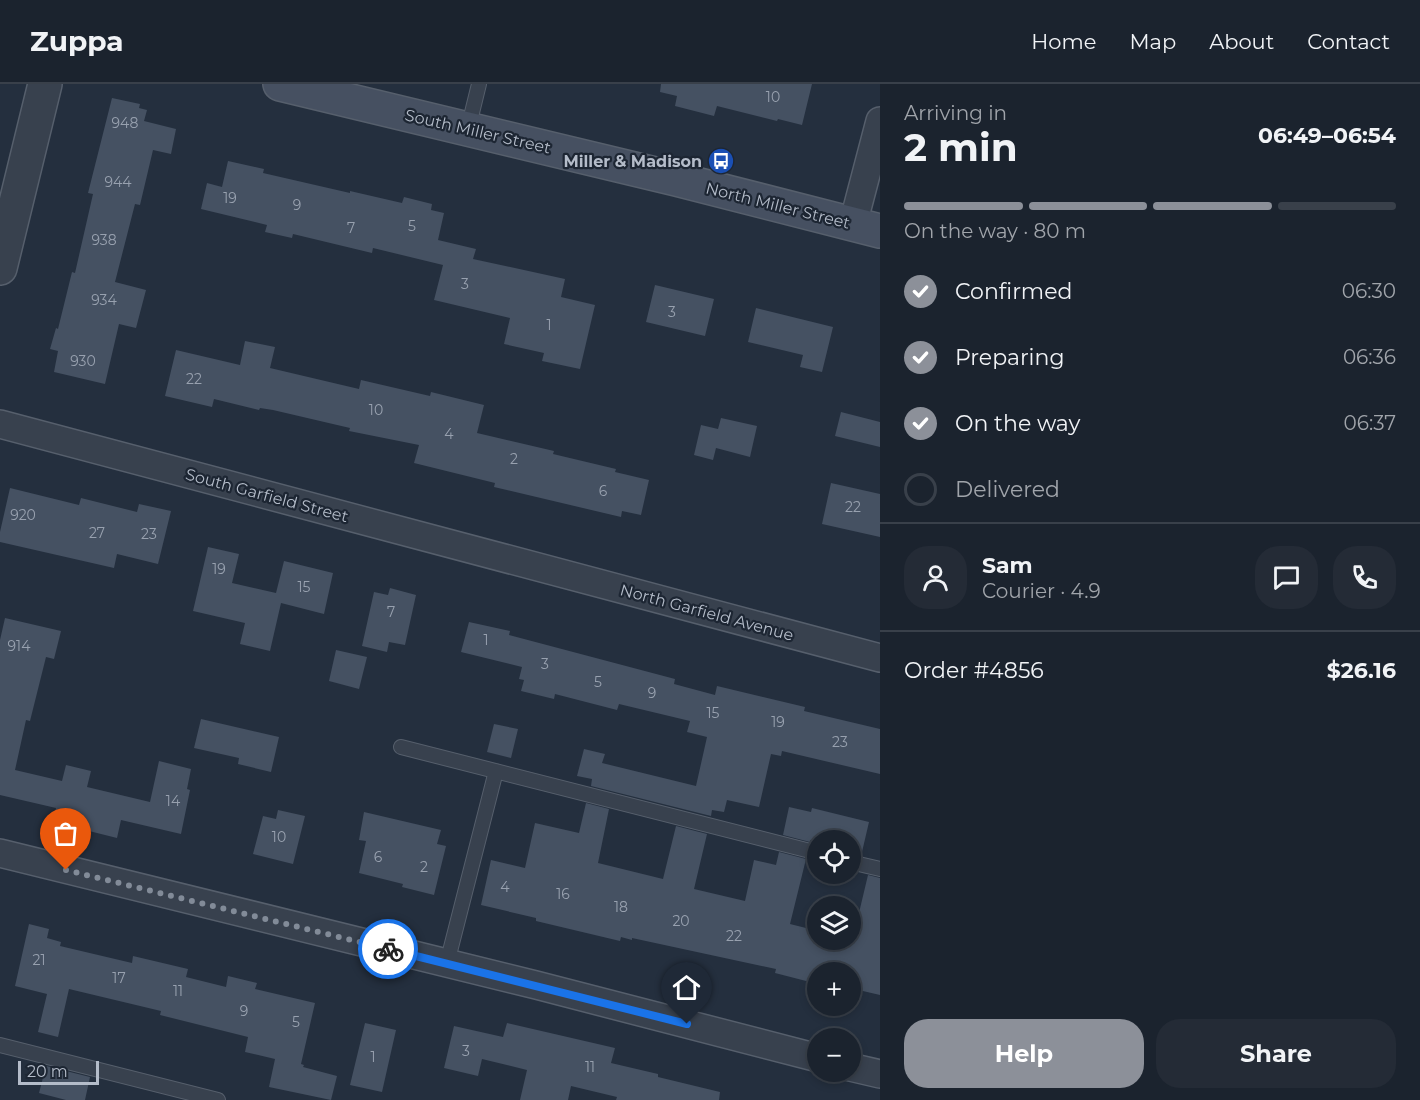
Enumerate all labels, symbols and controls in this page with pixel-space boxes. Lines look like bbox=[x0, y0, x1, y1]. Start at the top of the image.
text: Zuppa bbox=[30, 24, 124, 58]
text: Home bbox=[1031, 29, 1096, 54]
text: Map bbox=[1129, 29, 1176, 54]
text: About bbox=[1209, 29, 1274, 54]
text: Contact bbox=[1307, 29, 1390, 54]
house number: 10 bbox=[766, 88, 780, 106]
text: Arriving in bbox=[904, 101, 1007, 125]
street label: South Miller Street bbox=[403, 105, 553, 158]
house number: 948 bbox=[112, 114, 138, 132]
text: 06:49–06:54 bbox=[1258, 122, 1396, 149]
text: 2 min bbox=[904, 123, 1018, 171]
bus stop icon: Miller & Madison bbox=[706, 146, 736, 176]
place label: Miller & Madison bbox=[563, 152, 702, 171]
house number: 944 bbox=[104, 173, 132, 191]
street label: North Miller Street bbox=[704, 178, 852, 233]
house number: 19 bbox=[223, 189, 237, 207]
house number: 9 bbox=[293, 196, 301, 214]
house number: 5 bbox=[408, 217, 416, 235]
house number: 7 bbox=[347, 219, 355, 237]
text: On the way · 80 m bbox=[904, 219, 1086, 243]
house number: 938 bbox=[91, 231, 117, 249]
house number: 3 bbox=[461, 275, 469, 293]
icon: check bbox=[904, 275, 937, 308]
text: Confirmed bbox=[955, 278, 1072, 305]
text: 06:30 bbox=[1342, 279, 1396, 303]
house number: 934 bbox=[91, 291, 118, 309]
house number: 3 bbox=[668, 303, 676, 321]
house number: 1 bbox=[546, 316, 552, 334]
icon: check bbox=[904, 341, 937, 374]
text: Preparing bbox=[955, 344, 1064, 371]
text: 06:36 bbox=[1343, 345, 1396, 369]
house number: 930 bbox=[70, 352, 96, 370]
house number: 22 bbox=[186, 370, 202, 388]
house number: 10 bbox=[369, 401, 383, 419]
icon: check bbox=[904, 407, 937, 440]
text: On the way bbox=[955, 410, 1080, 437]
text: 06:37 bbox=[1344, 411, 1396, 435]
house number: 4 bbox=[444, 425, 454, 443]
house number: 2 bbox=[510, 450, 518, 468]
street label: South Garfield Street bbox=[183, 465, 351, 526]
text: Delivered bbox=[955, 476, 1060, 503]
house number: 6 bbox=[599, 482, 608, 500]
house number: 22 bbox=[845, 498, 861, 516]
house number: 920 bbox=[10, 506, 36, 524]
house number: 27 bbox=[89, 524, 105, 542]
house number: 23 bbox=[141, 525, 157, 543]
button: person bbox=[904, 546, 967, 609]
button: chat bbox=[1255, 546, 1318, 609]
button: phone bbox=[1333, 546, 1396, 609]
text: Sam bbox=[982, 552, 1033, 579]
house number: 19 bbox=[212, 560, 226, 578]
house number: 15 bbox=[298, 578, 311, 596]
text: Courier · 4.9 bbox=[982, 579, 1101, 603]
street label: North Garfield Avenue bbox=[618, 580, 796, 645]
house number: 7 bbox=[387, 603, 395, 621]
house number: 1 bbox=[483, 631, 489, 649]
house number: 914 bbox=[8, 637, 31, 655]
house number: 3 bbox=[541, 655, 549, 673]
text: Order #4856 bbox=[904, 657, 1044, 684]
text: $26.16 bbox=[1327, 657, 1396, 684]
house number: 5 bbox=[594, 673, 602, 691]
house number: 9 bbox=[648, 684, 656, 702]
house number: 15 bbox=[707, 704, 720, 722]
house number: 19 bbox=[771, 713, 785, 731]
house number: 23 bbox=[832, 733, 848, 751]
house number: 14 bbox=[166, 792, 181, 810]
pin bbox=[40, 808, 91, 870]
icon: bag bbox=[49, 817, 82, 850]
house number: 10 bbox=[272, 828, 286, 846]
map controls bbox=[807, 830, 861, 1082]
button: locate bbox=[807, 830, 861, 884]
house number: 6 bbox=[374, 848, 383, 866]
house number: 2 bbox=[420, 858, 428, 876]
house number: 4 bbox=[500, 878, 510, 896]
house number: 16 bbox=[556, 885, 570, 903]
button: layers bbox=[807, 896, 861, 950]
house number: 18 bbox=[614, 898, 628, 916]
house number: 20 bbox=[672, 912, 690, 930]
courier bbox=[358, 919, 418, 979]
house number: 22 bbox=[726, 927, 742, 945]
icon: bike bbox=[372, 933, 405, 966]
house number: 21 bbox=[32, 951, 46, 969]
pin bbox=[661, 962, 712, 1024]
button: + bbox=[807, 962, 861, 1016]
house number: 17 bbox=[112, 969, 126, 987]
icon: home bbox=[670, 971, 703, 1004]
house number: 11 bbox=[173, 982, 183, 1000]
house number: 9 bbox=[240, 1002, 248, 1020]
house number: 5 bbox=[292, 1013, 300, 1031]
button: Help bbox=[904, 1019, 1144, 1088]
button: Share bbox=[1156, 1019, 1396, 1088]
button: − bbox=[807, 1028, 861, 1082]
house number: 3 bbox=[462, 1042, 470, 1060]
house number: 1 bbox=[370, 1048, 376, 1066]
scale bar bbox=[18, 1058, 99, 1086]
house number: 11 bbox=[585, 1058, 595, 1076]
text: 20 m bbox=[27, 1062, 68, 1081]

